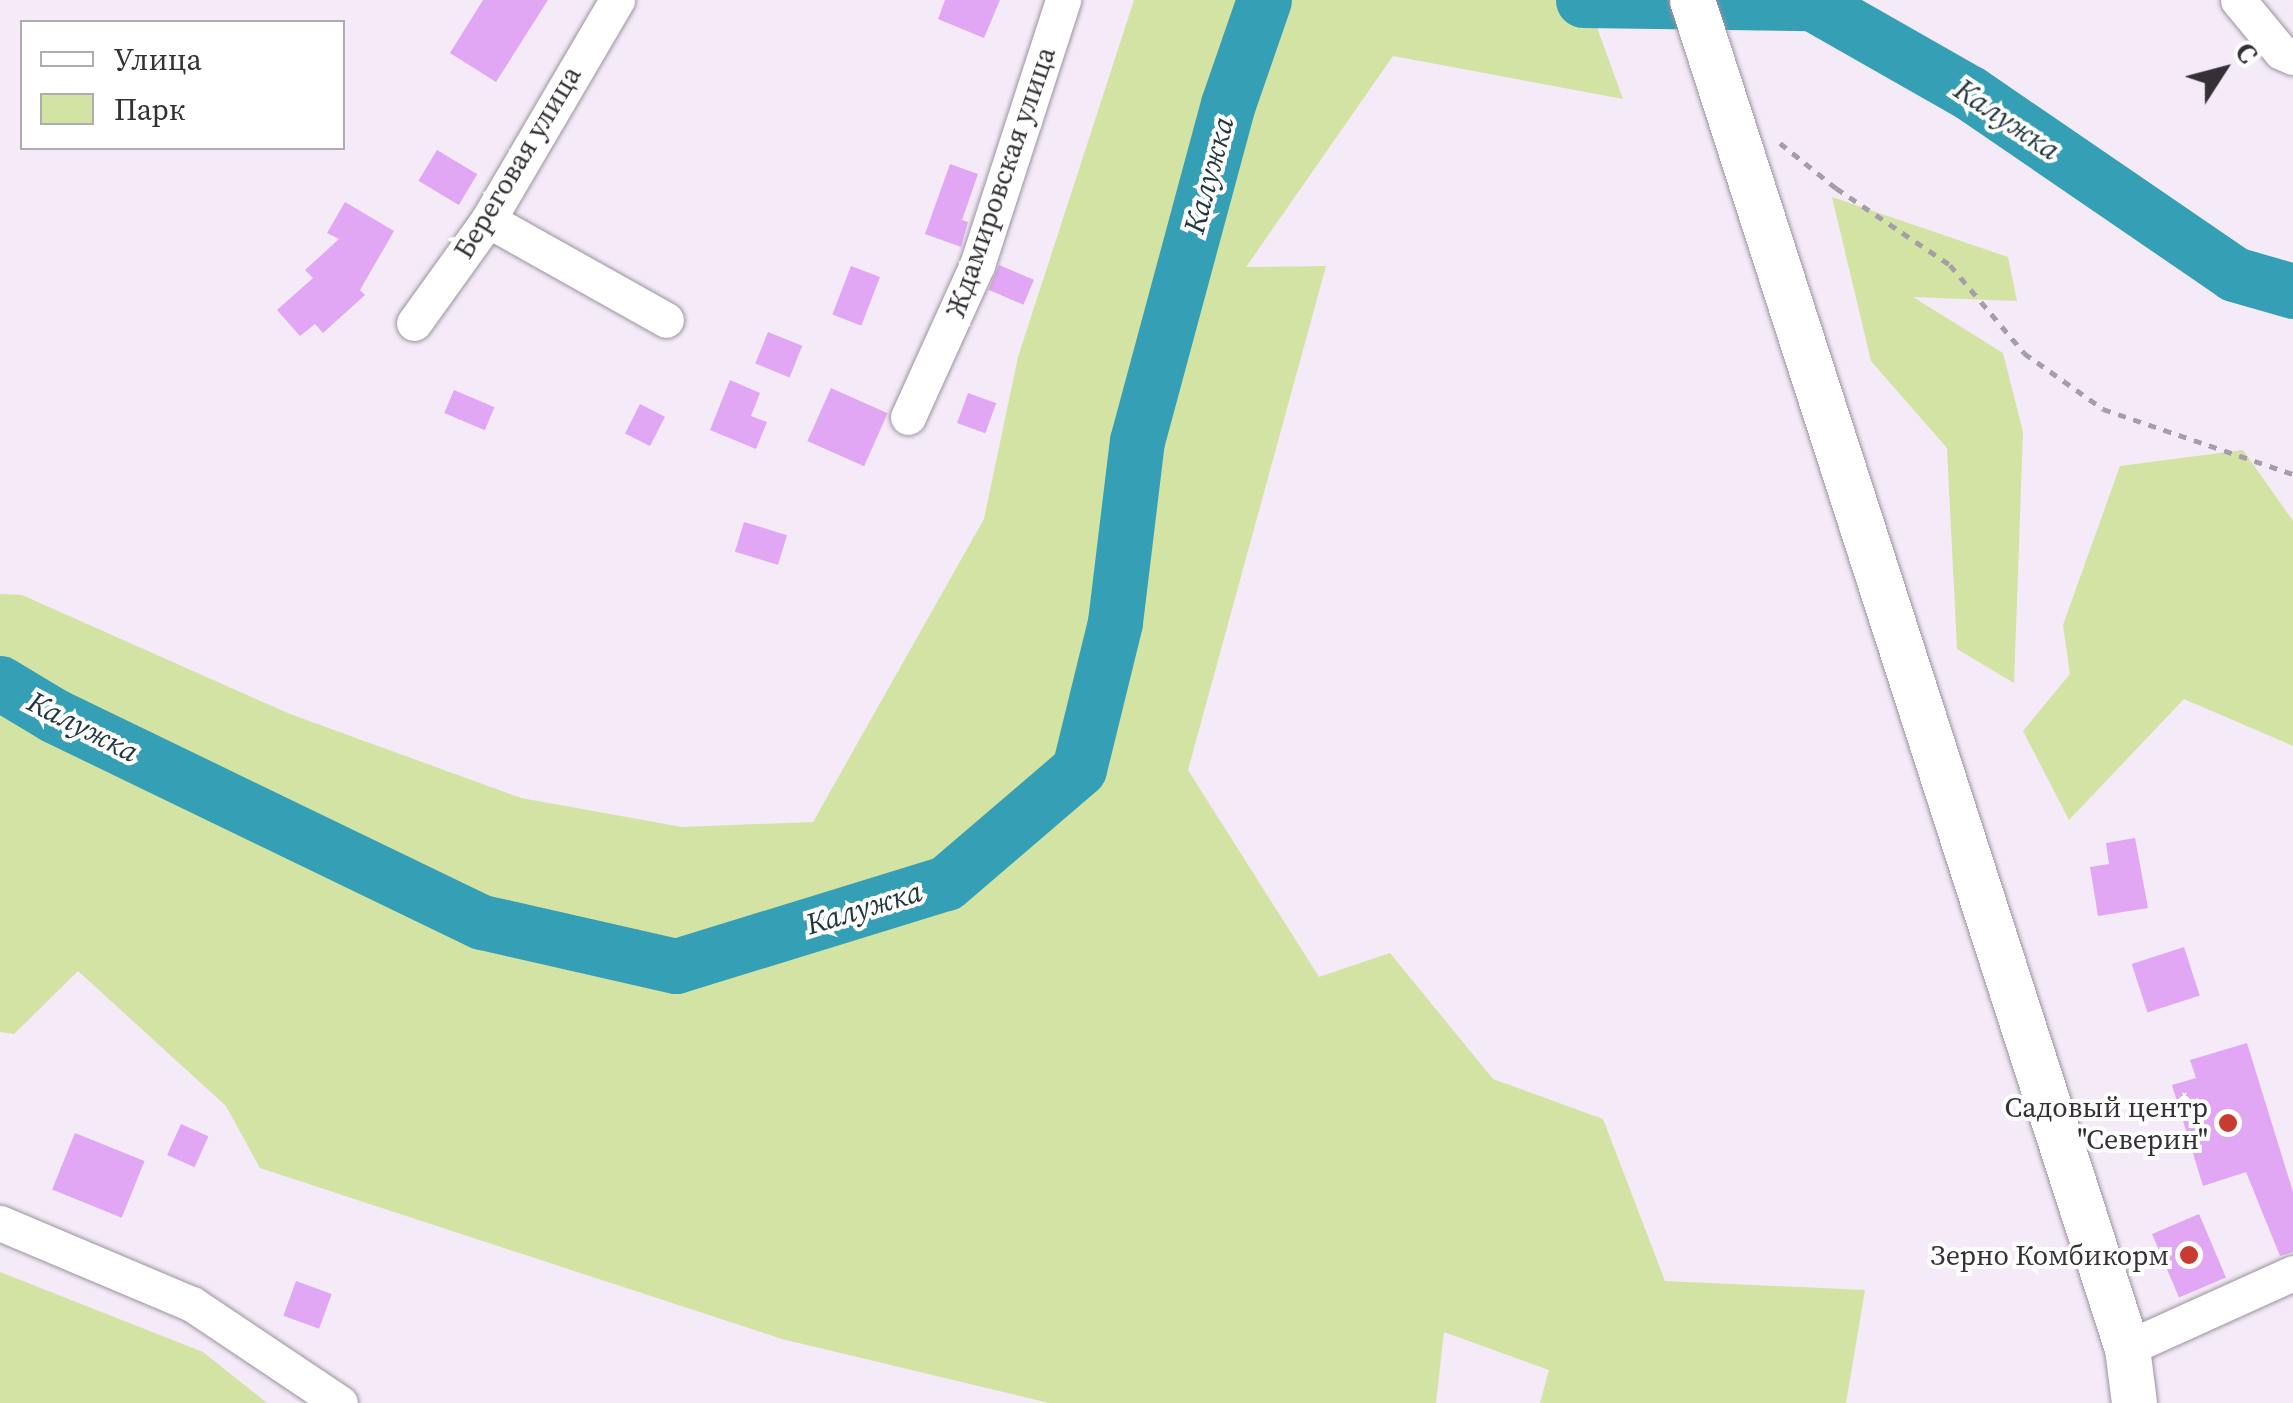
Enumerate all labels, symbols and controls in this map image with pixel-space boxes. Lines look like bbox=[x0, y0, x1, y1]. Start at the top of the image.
legend bbox=[20, 20, 345, 150]
north arrow bbox=[2173, 20, 2273, 120]
text: С bbox=[2227, 34, 2268, 71]
text: Улица bbox=[114, 39, 202, 80]
street label: Ждамировская улица bbox=[938, 42, 1062, 322]
street label: Береговая улица bbox=[446, 60, 588, 264]
water label: Калужка bbox=[1947, 72, 2067, 168]
text: Парк bbox=[114, 89, 185, 130]
water label: Калужка bbox=[1176, 113, 1242, 237]
water label: Калужка bbox=[22, 684, 144, 770]
water label: Калужка bbox=[802, 873, 926, 943]
place label: Садовый центр "Северин" bbox=[2005, 1090, 2208, 1156]
marker: Садовый центр "Северин" bbox=[2217, 1112, 2239, 1134]
place label: Зерно Комбикорм bbox=[1930, 1238, 2169, 1272]
marker: Зерно Комбикорм bbox=[2178, 1244, 2200, 1266]

